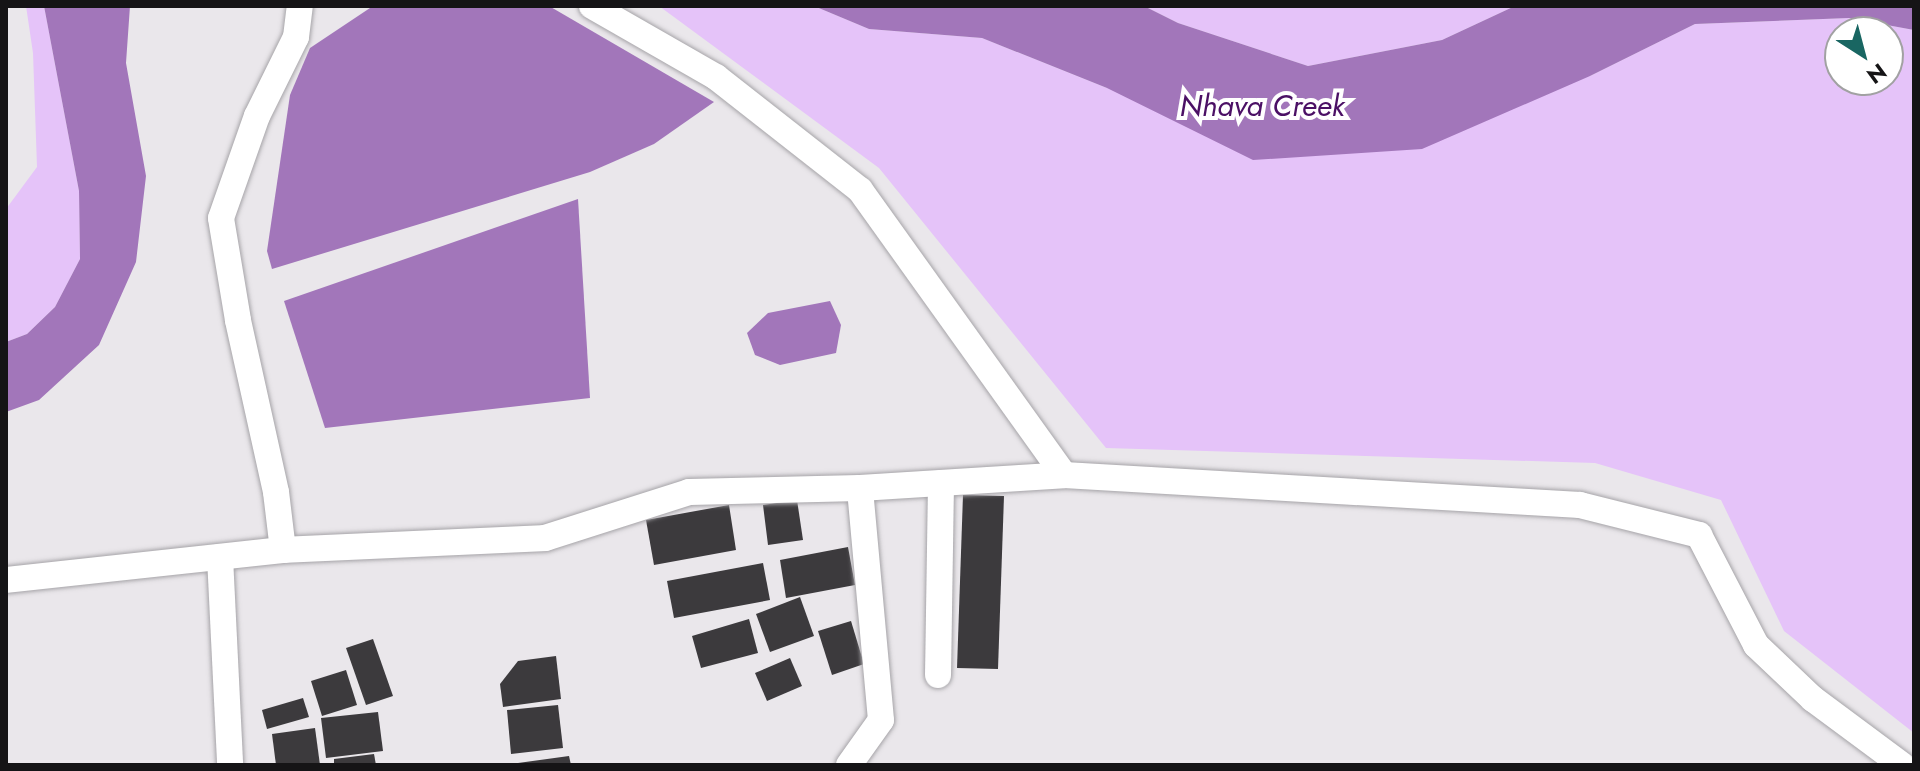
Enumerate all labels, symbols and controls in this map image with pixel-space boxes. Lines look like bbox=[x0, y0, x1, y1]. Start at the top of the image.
north arrow bbox=[1824, 16, 1904, 96]
text: N bbox=[1860, 56, 1893, 92]
water label: Nhava Creek bbox=[1180, 88, 1344, 124]

